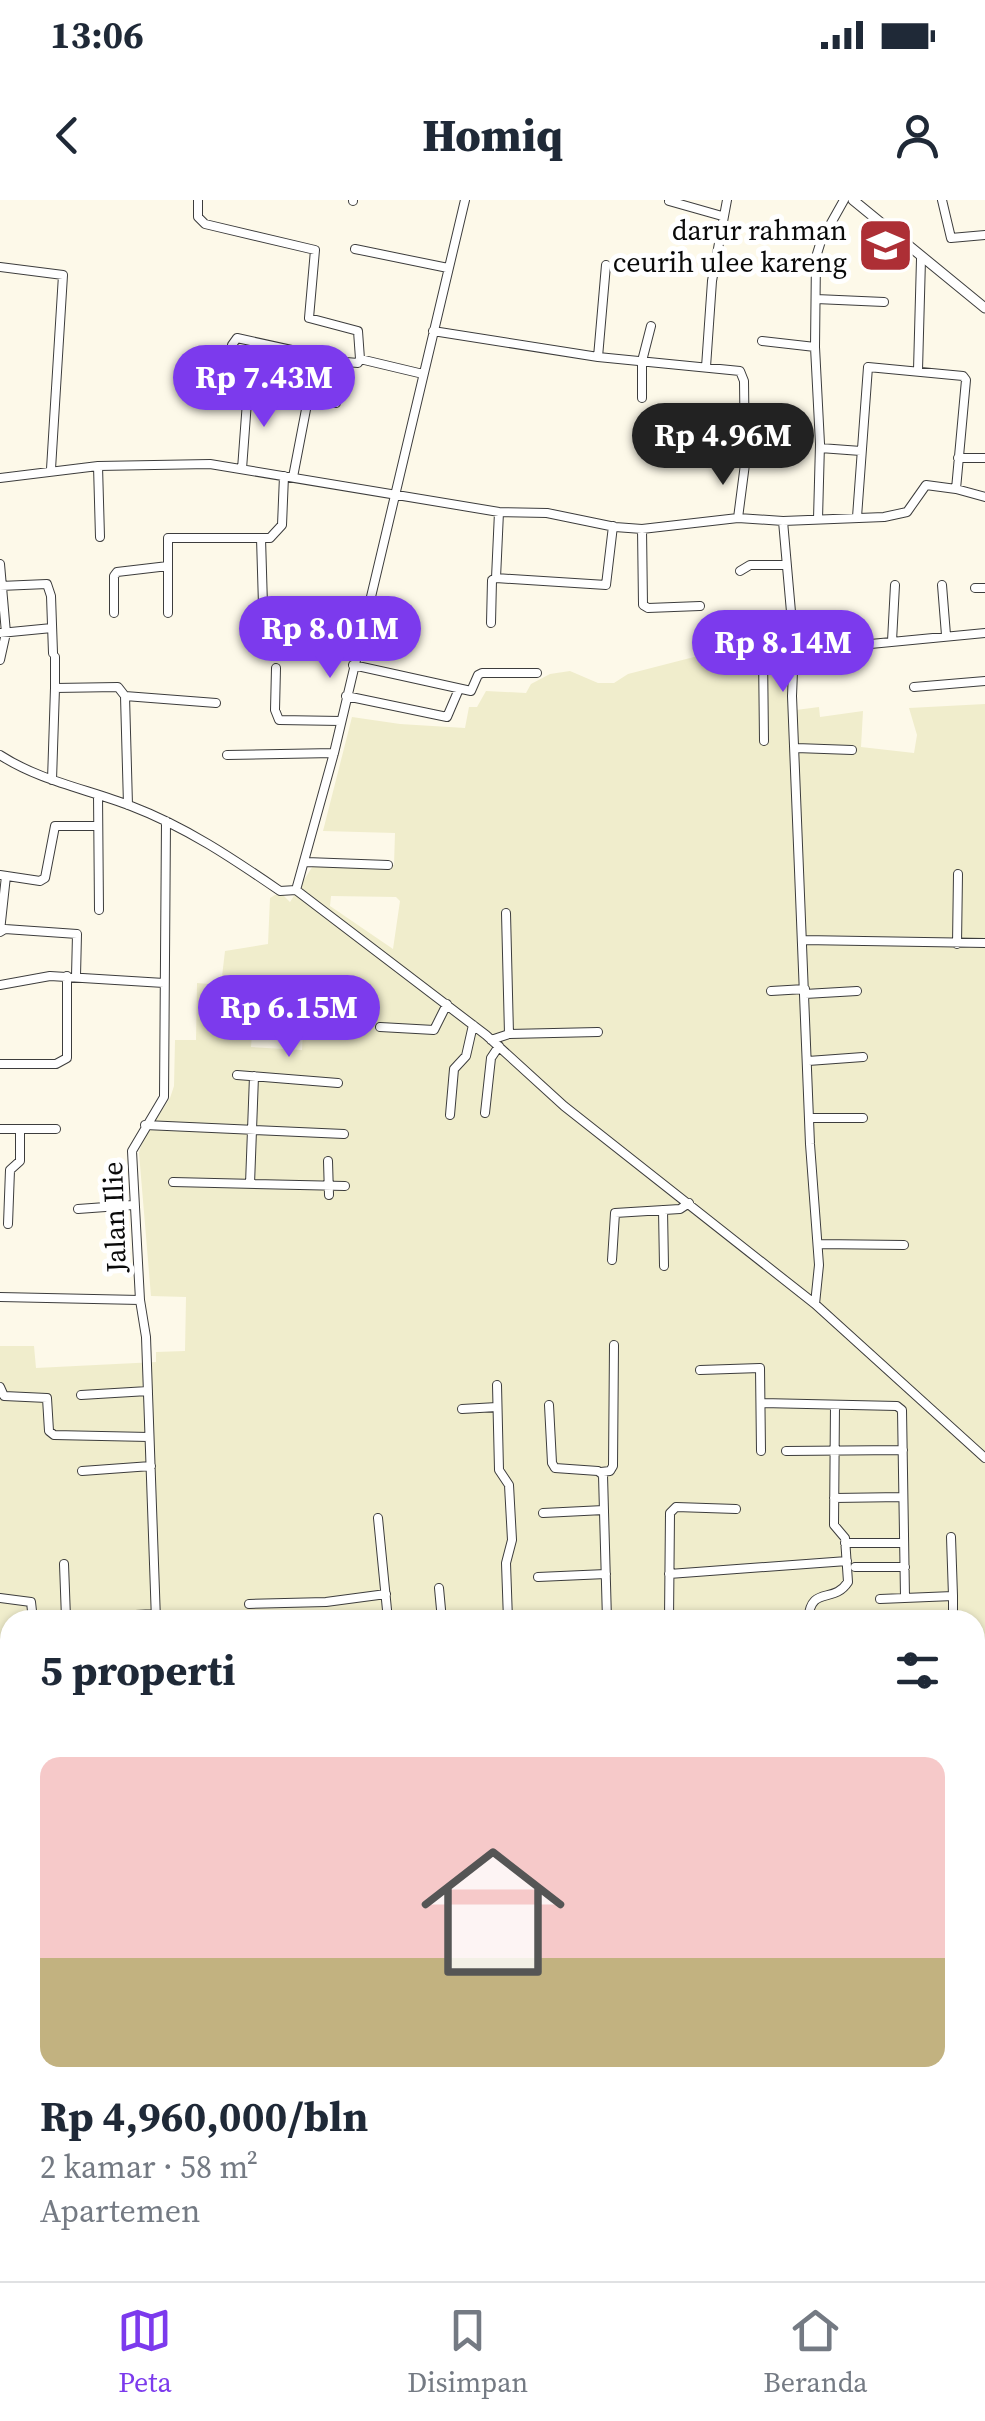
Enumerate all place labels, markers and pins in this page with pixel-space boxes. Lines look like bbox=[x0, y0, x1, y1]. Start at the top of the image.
place label: darur rahman ceurih ulee kareng bbox=[613, 211, 847, 281]
school or university icon: darur rahman ceurih ulee kareng bbox=[856, 216, 916, 276]
pin: Rp 7.43M bbox=[161, 345, 367, 430]
pin: Rp 4.96M bbox=[620, 403, 826, 488]
pin: Rp 8.01M bbox=[227, 596, 433, 681]
pin: Rp 8.14M bbox=[680, 610, 886, 695]
pin: Rp 6.15M bbox=[186, 975, 392, 1060]

